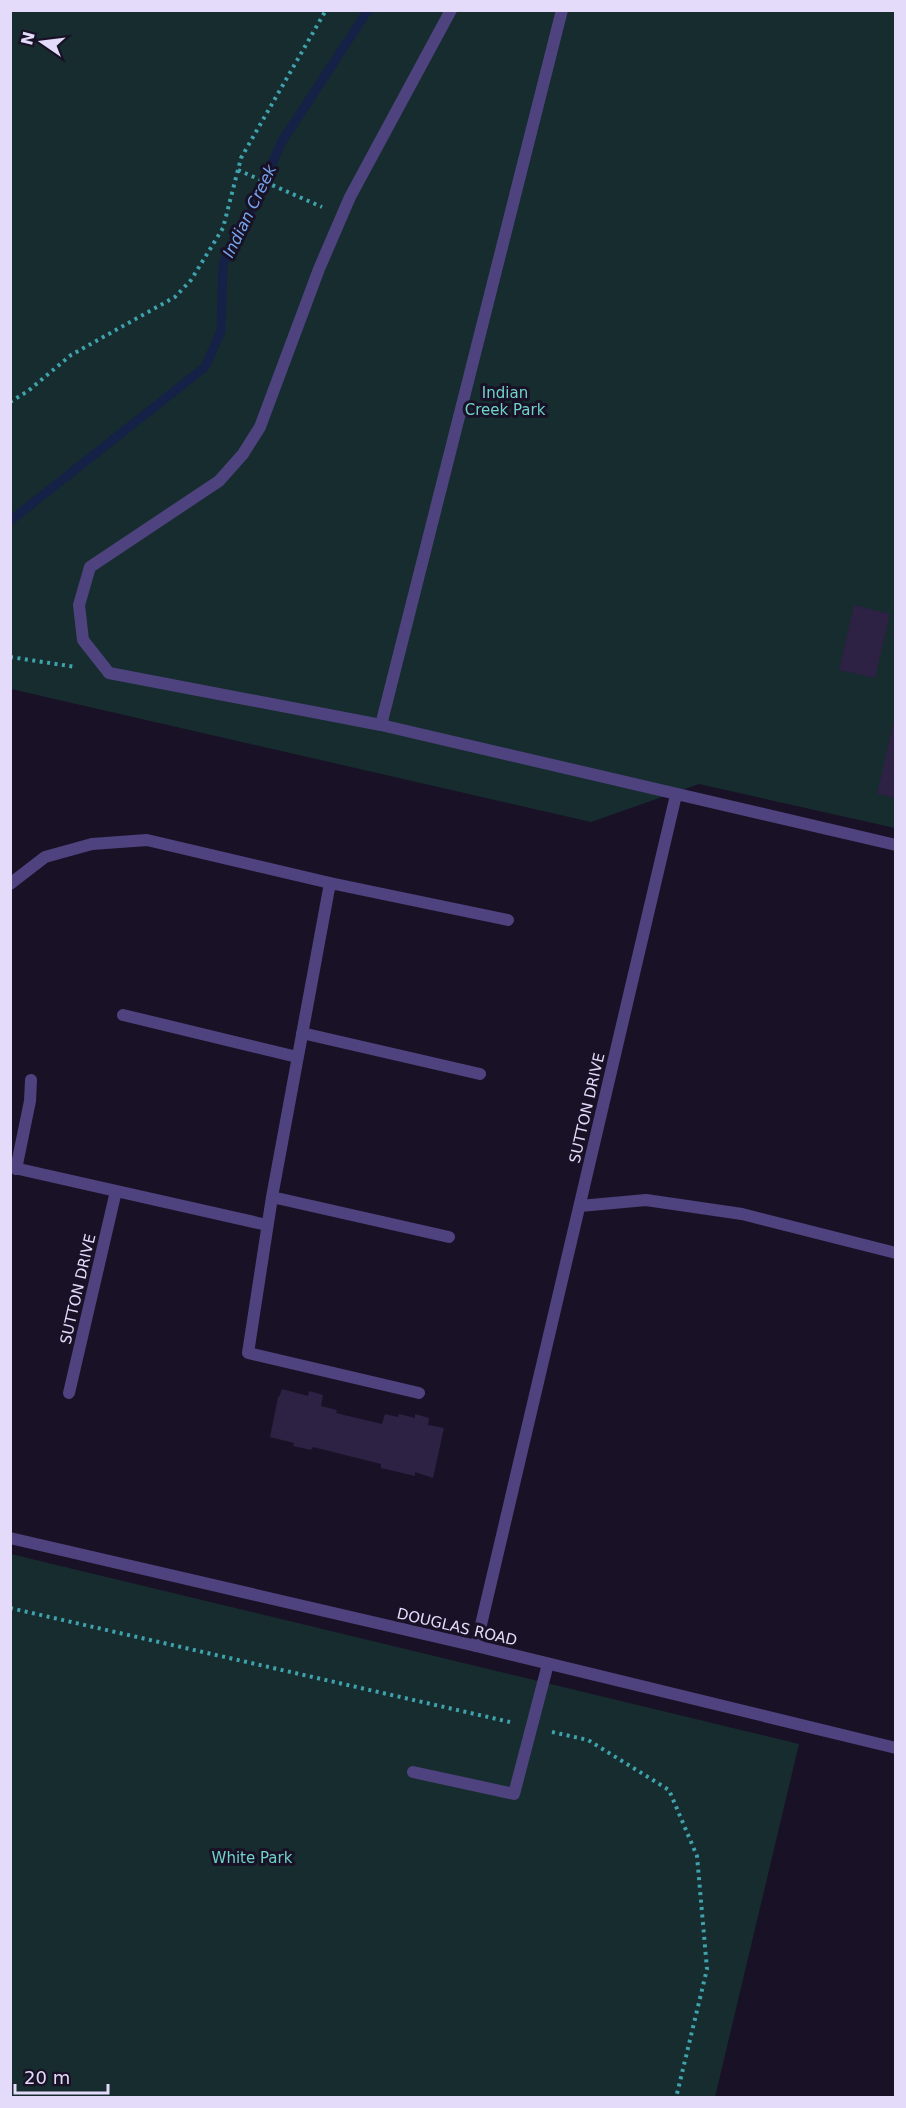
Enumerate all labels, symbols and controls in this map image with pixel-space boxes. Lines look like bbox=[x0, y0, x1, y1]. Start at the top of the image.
north arrow bbox=[12, 12, 72, 72]
text: N bbox=[17, 30, 39, 47]
water label: Indian Creek bbox=[219, 161, 280, 261]
park label: Indian Creek Park bbox=[465, 384, 546, 419]
street label: SUTTON DRIVE bbox=[566, 1051, 608, 1165]
street label: SUTTON DRIVE bbox=[57, 1232, 99, 1346]
street label: DOUGLAS ROAD bbox=[395, 1604, 519, 1650]
park label: White Park bbox=[212, 1849, 293, 1867]
scale bar bbox=[15, 2057, 108, 2095]
text: 20 m bbox=[24, 2067, 70, 2088]

